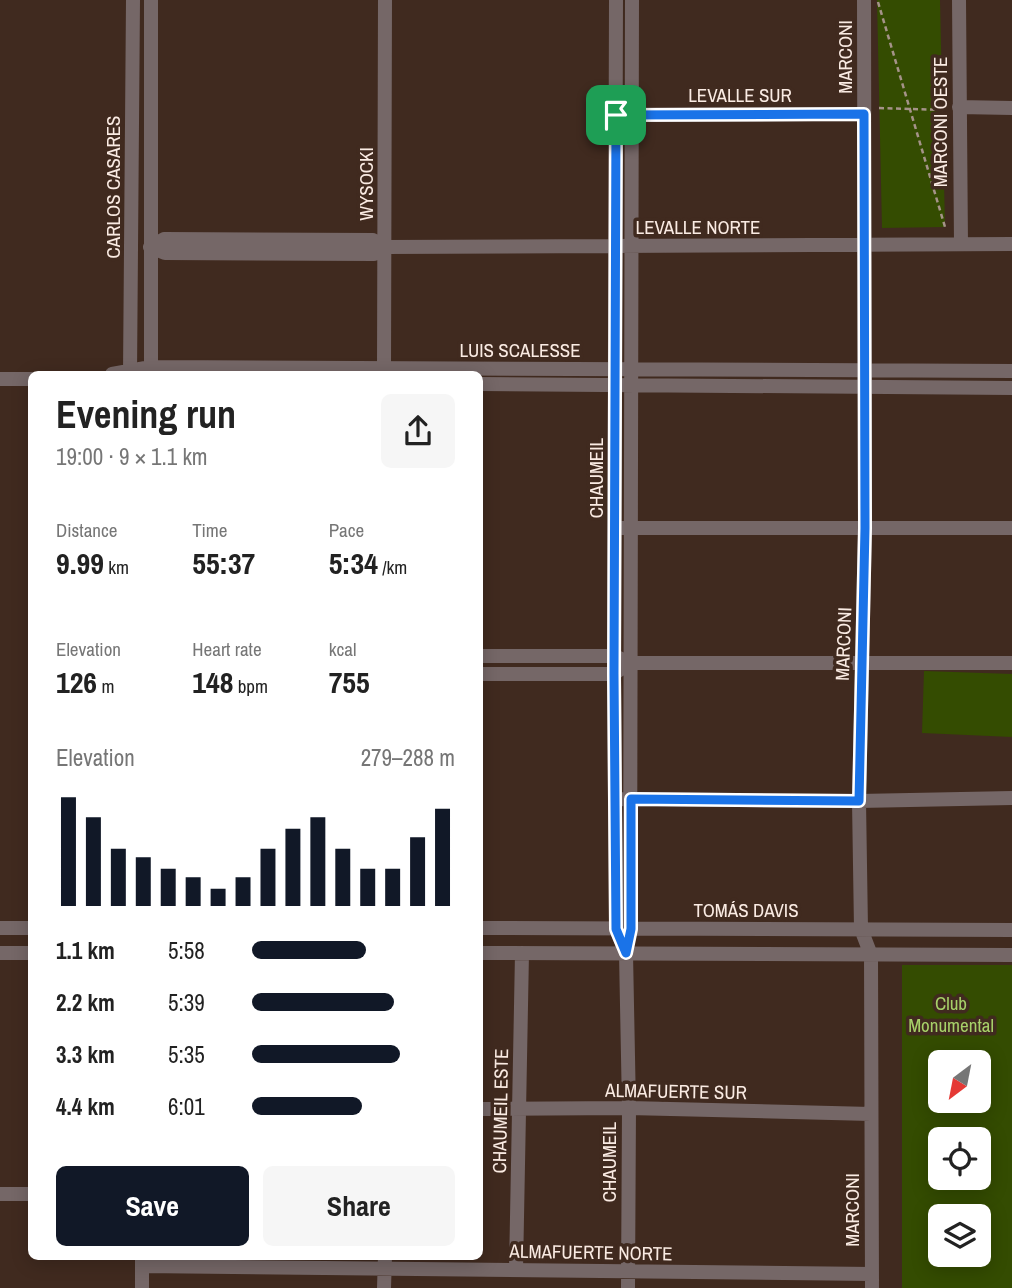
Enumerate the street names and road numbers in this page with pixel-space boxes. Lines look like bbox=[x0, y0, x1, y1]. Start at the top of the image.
street label: MARCONI bbox=[832, 20, 858, 94]
street label: MARCONI OESTE bbox=[927, 57, 953, 187]
street label: LEVALLE SUR bbox=[688, 82, 792, 108]
street label: CARLOS CASARES bbox=[100, 116, 126, 258]
street label: WYSOCKI bbox=[353, 147, 379, 221]
street label: LEVALLE NORTE bbox=[635, 214, 761, 240]
street label: LUIS SCALESSE bbox=[459, 337, 581, 363]
street label: CHAUMEIL bbox=[583, 437, 609, 518]
street label: MARCONI bbox=[829, 607, 857, 681]
street label: TOMÁS DAVIS bbox=[693, 897, 799, 923]
street label: CHAUMEIL ESTE bbox=[486, 1048, 514, 1174]
street label: ALMAFUERTE SUR bbox=[604, 1077, 747, 1105]
street label: CHAUMEIL bbox=[596, 1121, 622, 1202]
street label: MARCONI bbox=[839, 1173, 865, 1247]
street label: ALMAFUERTE NORTE bbox=[508, 1238, 673, 1266]

